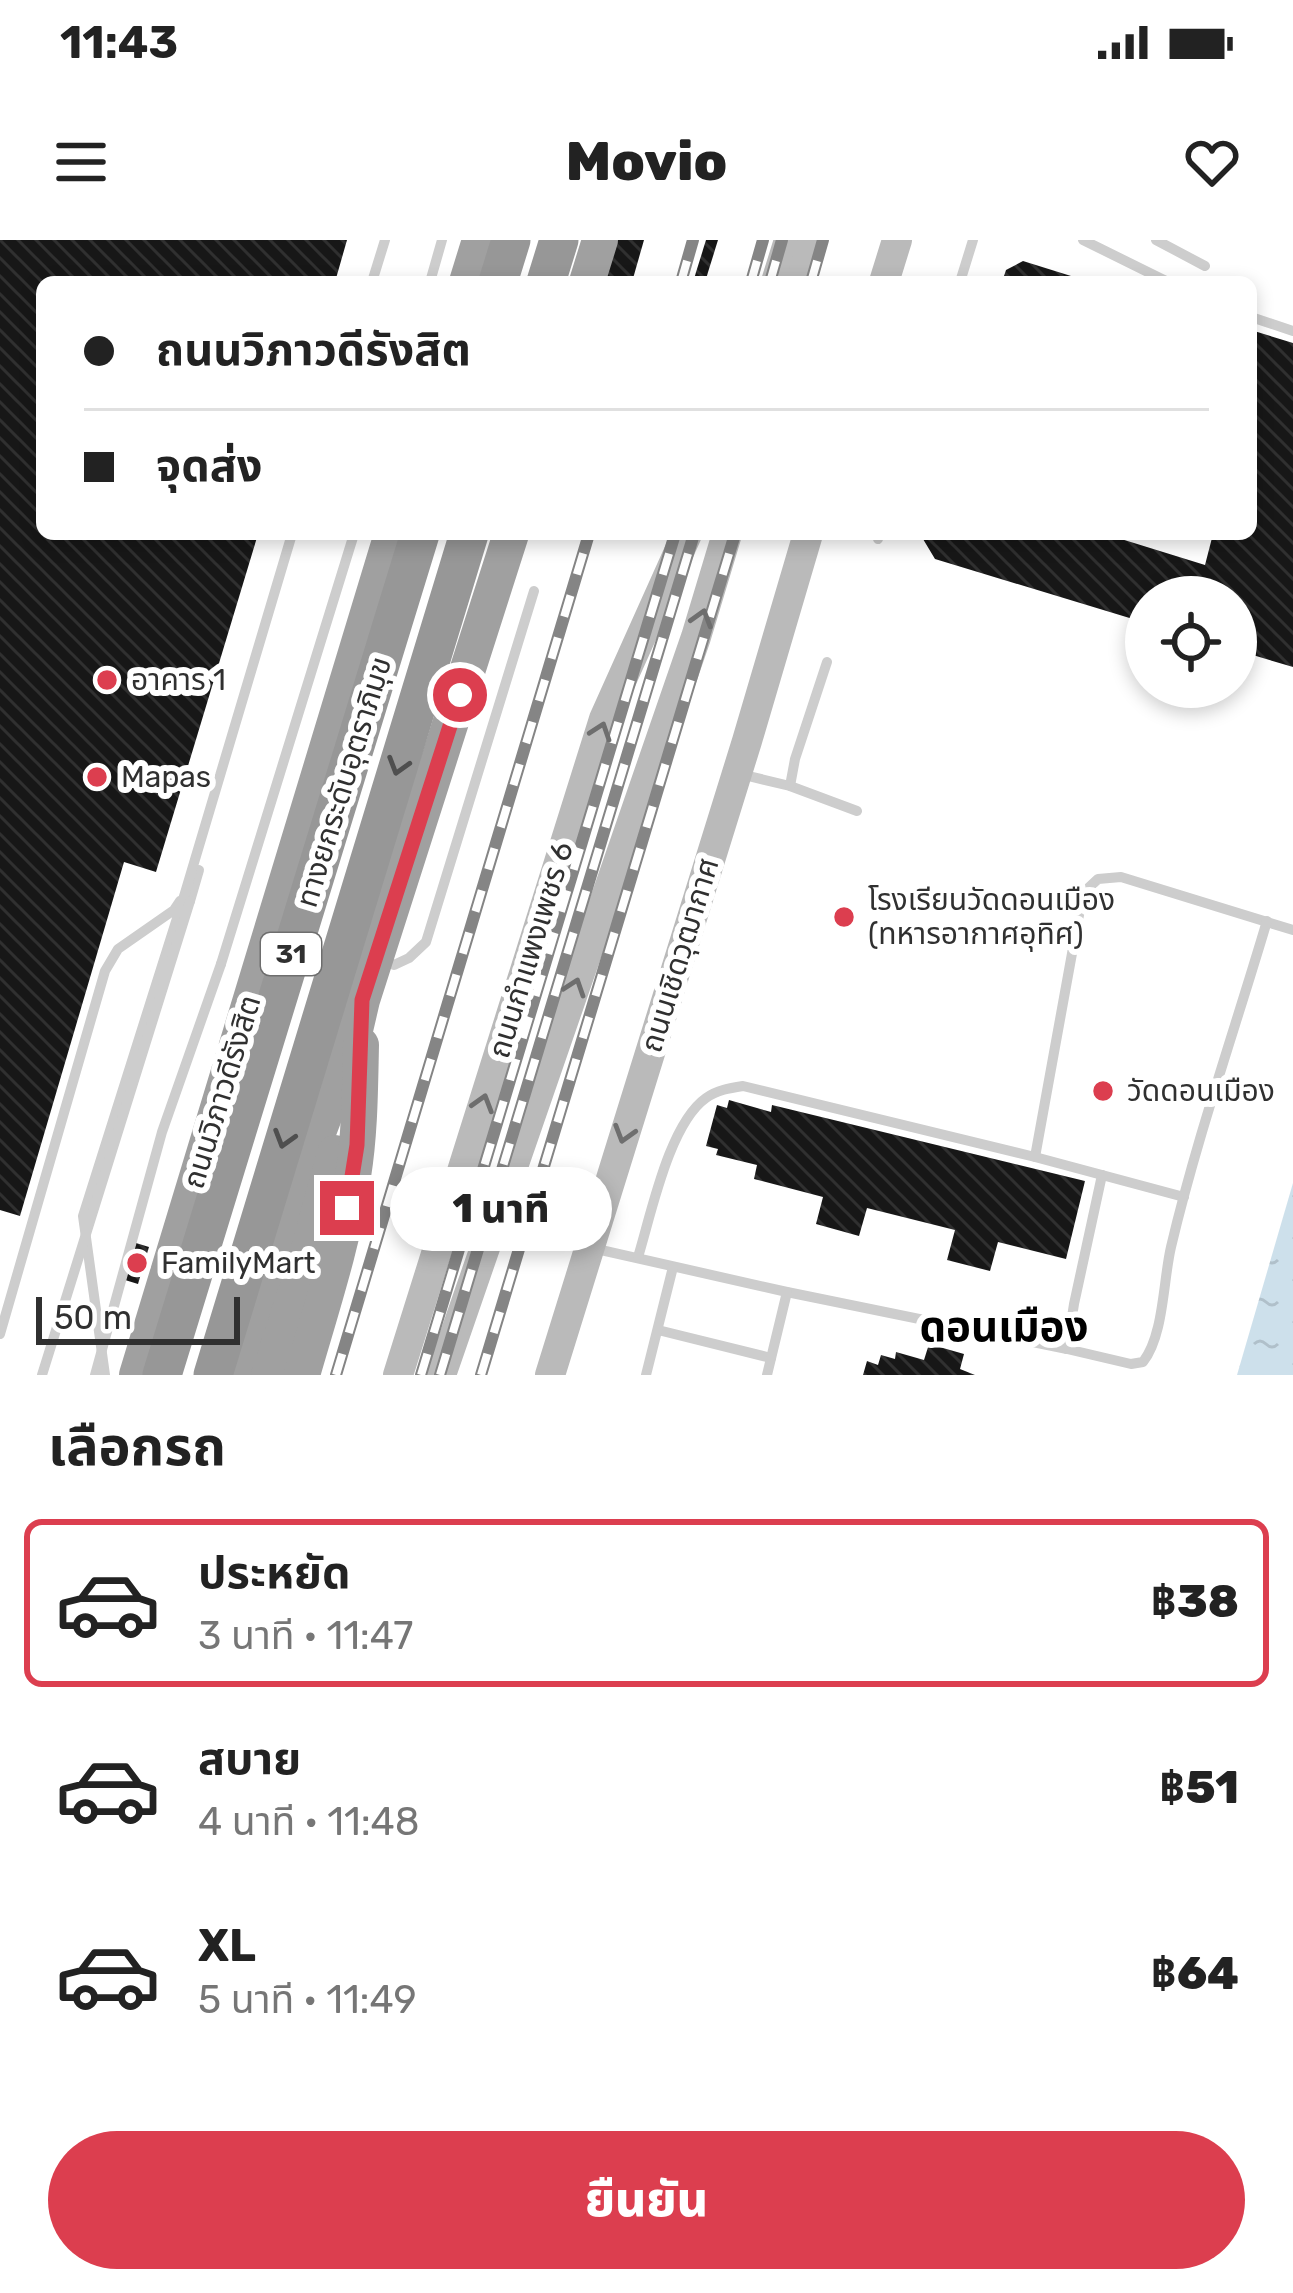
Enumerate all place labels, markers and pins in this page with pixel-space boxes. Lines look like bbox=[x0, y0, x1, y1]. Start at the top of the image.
place label: อาคาร 1 bbox=[131, 662, 226, 698]
marker: อาคาร 1 bbox=[94, 667, 120, 693]
place label: Mapas bbox=[121, 759, 211, 795]
marker: Mapas bbox=[84, 764, 110, 790]
place label: โรงเรียนวัดดอนเมือง (ทหารอากาศอุทิศ) bbox=[868, 882, 1115, 952]
marker: โรงเรียนวัดดอนเมือง (ทหารอากาศอุทิศ) bbox=[831, 904, 857, 930]
place label: วัดดอนเมือง bbox=[1127, 1073, 1275, 1109]
marker: วัดดอนเมือง bbox=[1090, 1078, 1116, 1104]
place label: FamilyMart bbox=[161, 1245, 316, 1281]
marker: FamilyMart bbox=[124, 1250, 150, 1276]

